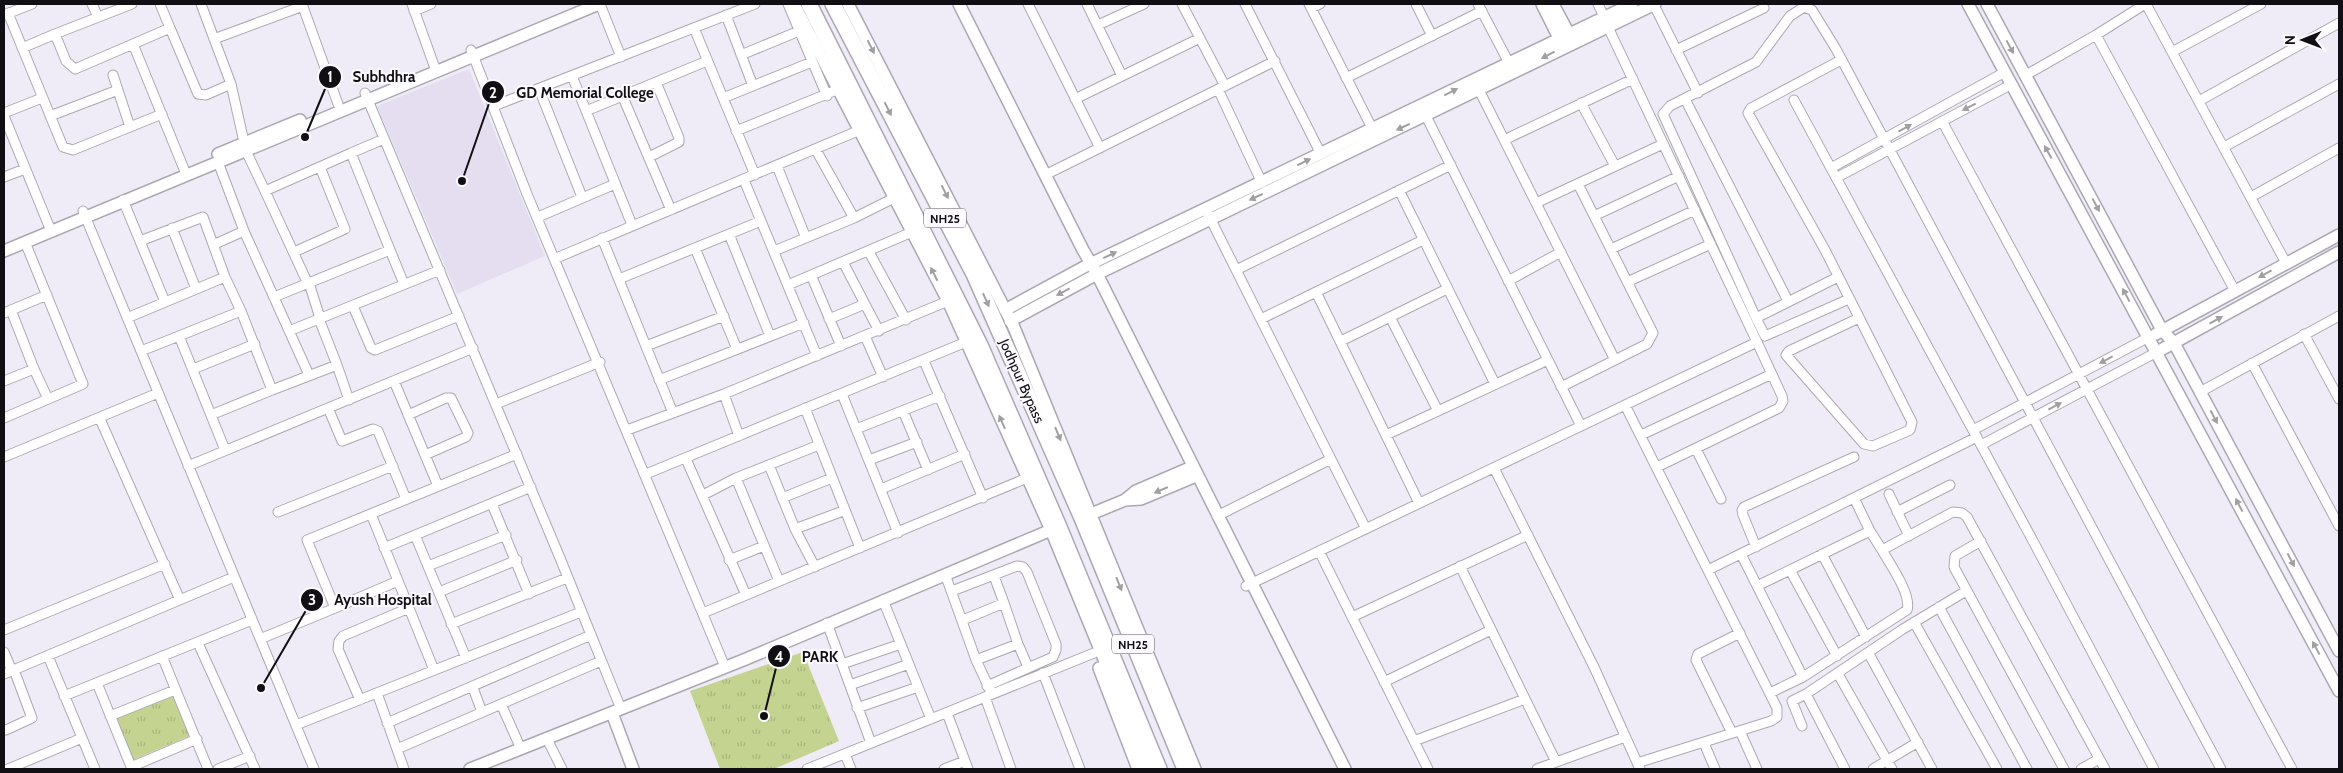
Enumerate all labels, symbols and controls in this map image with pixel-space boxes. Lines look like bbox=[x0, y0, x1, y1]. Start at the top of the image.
north arrow bbox=[2278, 15, 2328, 65]
text: N bbox=[2281, 35, 2299, 45]
one-way arrow bbox=[2006, 39, 2014, 54]
one-way arrow bbox=[867, 40, 875, 54]
one-way arrow bbox=[1541, 51, 1555, 59]
callout: Subhdhra bbox=[318, 62, 426, 92]
text: 1 bbox=[327, 68, 333, 86]
text: Subhdhra bbox=[353, 68, 416, 86]
callout: GD Memorial College bbox=[481, 77, 663, 107]
text: 2 bbox=[489, 84, 497, 102]
text: GD Memorial College bbox=[516, 84, 654, 102]
one-way arrow bbox=[1443, 88, 1458, 96]
one-way arrow bbox=[884, 102, 892, 116]
one-way arrow bbox=[1961, 103, 1976, 111]
one-way arrow bbox=[1395, 123, 1410, 132]
one-way arrow bbox=[1897, 124, 1912, 132]
one-way arrow bbox=[2044, 144, 2052, 159]
one-way arrow bbox=[1297, 158, 1311, 166]
one-way arrow bbox=[941, 184, 949, 199]
one-way arrow bbox=[1249, 193, 1263, 201]
one-way arrow bbox=[2092, 198, 2100, 212]
road number: NH25 bbox=[924, 208, 966, 228]
one-way arrow bbox=[1103, 251, 1117, 259]
one-way arrow bbox=[930, 267, 938, 282]
one-way arrow bbox=[2258, 270, 2273, 278]
one-way arrow bbox=[2122, 287, 2130, 302]
one-way arrow bbox=[1056, 288, 1070, 296]
one-way arrow bbox=[983, 293, 991, 307]
one-way arrow bbox=[2209, 316, 2224, 324]
street label: Jodhpur Bypass bbox=[995, 335, 1049, 426]
one-way arrow bbox=[2099, 356, 2113, 364]
one-way arrow bbox=[2048, 402, 2062, 410]
one-way arrow bbox=[2209, 410, 2218, 424]
one-way arrow bbox=[997, 415, 1005, 429]
one-way arrow bbox=[1054, 427, 1062, 442]
one-way arrow bbox=[1154, 487, 1168, 495]
one-way arrow bbox=[2235, 498, 2243, 512]
one-way arrow bbox=[2286, 554, 2295, 567]
one-way arrow bbox=[1116, 577, 1124, 591]
callout: Ayush Hospital bbox=[299, 585, 442, 615]
text: 3 bbox=[308, 591, 316, 609]
text: Ayush Hospital bbox=[334, 591, 432, 609]
road number: NH25 bbox=[1112, 634, 1154, 654]
callout: PARK bbox=[767, 641, 848, 671]
one-way arrow bbox=[2312, 641, 2320, 655]
text: 4 bbox=[774, 648, 784, 666]
text: PARK bbox=[802, 648, 839, 666]

